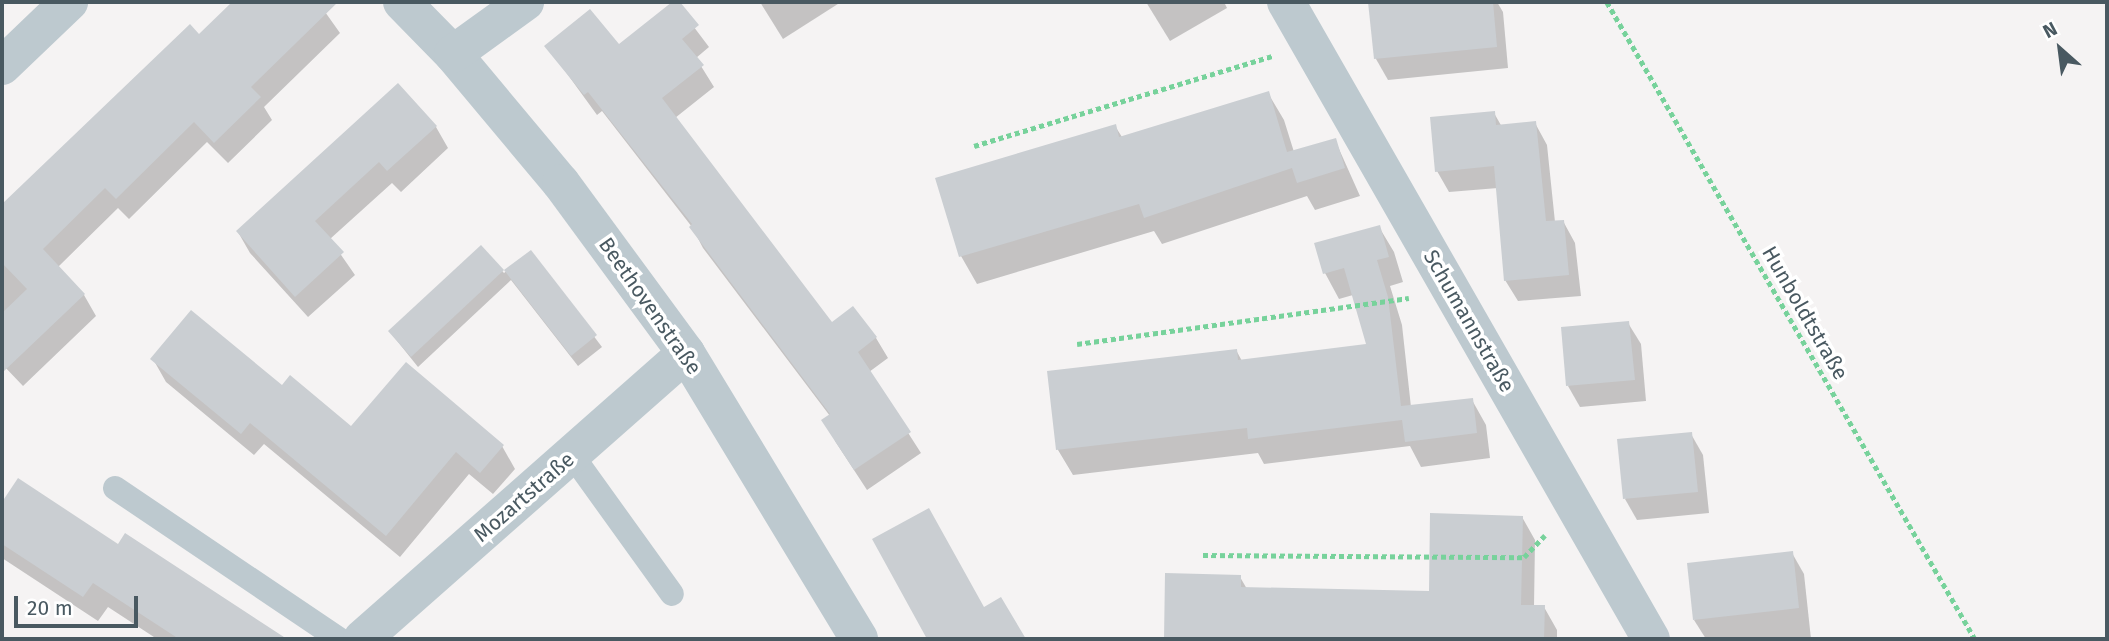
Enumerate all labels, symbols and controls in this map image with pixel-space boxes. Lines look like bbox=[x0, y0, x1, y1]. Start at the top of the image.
north arrow bbox=[2025, 14, 2095, 84]
text: N bbox=[2039, 17, 2061, 43]
street label: Beethovenstraße bbox=[593, 233, 707, 379]
street label: Hunboldtstraße bbox=[1757, 242, 1853, 384]
street label: Schumannstraße bbox=[1418, 245, 1520, 397]
street label: Mozartstraße bbox=[469, 447, 579, 547]
scale bar bbox=[18, 582, 142, 626]
text: 20 m bbox=[27, 595, 73, 621]

